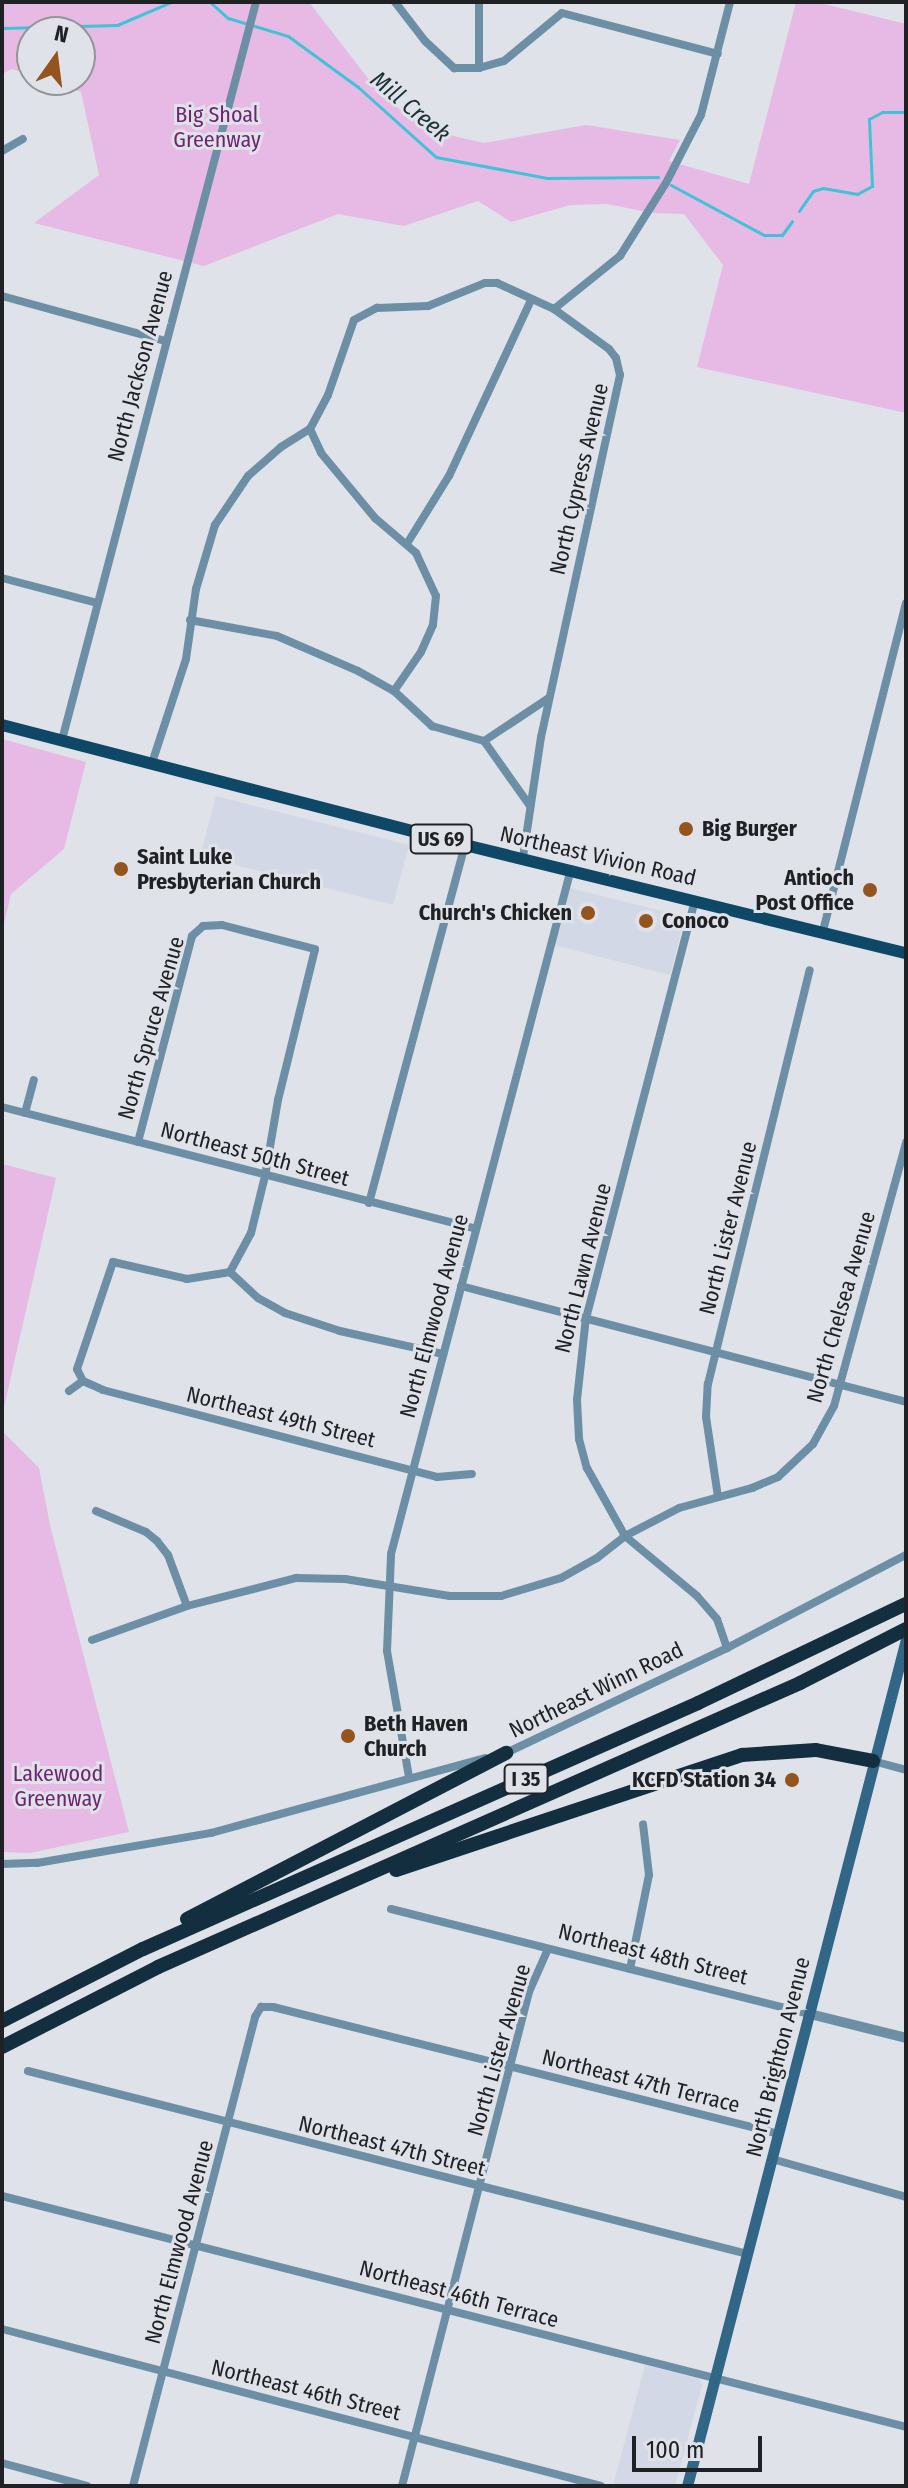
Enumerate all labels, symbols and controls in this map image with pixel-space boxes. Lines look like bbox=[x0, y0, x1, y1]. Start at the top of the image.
north arrow bbox=[16, 16, 96, 96]
text: N bbox=[52, 19, 71, 49]
water label: Mill Creek bbox=[364, 65, 456, 149]
park label: Big Shoal Greenway bbox=[173, 101, 261, 152]
street label: North Jackson Avenue bbox=[102, 268, 178, 464]
street label: North Cypress Avenue bbox=[544, 381, 614, 577]
place label: Big Burger bbox=[702, 816, 797, 842]
marker: Big Burger bbox=[677, 820, 695, 838]
street label: Northeast Vivion Road bbox=[497, 821, 699, 891]
road number: US 69 bbox=[409, 823, 473, 855]
place label: Saint Luke Presbyterian Church bbox=[137, 843, 321, 894]
marker: Saint Luke Presbyterian Church bbox=[112, 860, 130, 878]
place label: Antioch Post Office bbox=[756, 864, 854, 916]
marker: Antioch Post Office bbox=[861, 881, 879, 899]
place label: Church's Chicken bbox=[419, 900, 572, 926]
marker: Church's Chicken bbox=[579, 904, 597, 922]
place label: Conoco bbox=[662, 908, 729, 934]
marker: Conoco bbox=[637, 912, 655, 930]
street label: North Spruce Avenue bbox=[112, 933, 190, 1123]
street label: Northeast 50th Street bbox=[158, 1116, 352, 1192]
street label: North Lister Avenue bbox=[694, 1138, 762, 1318]
street label: North Lawn Avenue bbox=[549, 1180, 617, 1356]
street label: North Chelsea Avenue bbox=[801, 1208, 881, 1406]
street label: North Elmwood Avenue bbox=[394, 1211, 474, 1421]
street label: Northeast 49th Street bbox=[184, 1381, 378, 1453]
street label: Northeast Winn Road bbox=[505, 1636, 687, 1744]
place label: Beth Haven Church bbox=[364, 1710, 468, 1762]
marker: Beth Haven Church bbox=[339, 1727, 357, 1745]
park label: Lakewood Greenway bbox=[13, 1760, 103, 1812]
road number: I 35 bbox=[502, 1763, 550, 1795]
place label: KCFD Station 34 bbox=[632, 1767, 776, 1793]
marker: KCFD Station 34 bbox=[783, 1771, 801, 1789]
street label: Northeast 48th Street bbox=[556, 1918, 750, 1990]
street label: North Brighton Avenue bbox=[740, 1954, 816, 2160]
street label: North Lister Avenue bbox=[462, 1961, 536, 2139]
street label: Northeast 47th Terrace bbox=[539, 2044, 743, 2118]
street label: Northeast 47th Street bbox=[296, 2110, 488, 2182]
street label: North Elmwood Avenue bbox=[139, 2137, 219, 2347]
street label: Northeast 46th Terrace bbox=[357, 2255, 561, 2333]
street label: Northeast 46th Street bbox=[209, 2354, 403, 2426]
scale bar bbox=[636, 2420, 766, 2470]
text: 100 m bbox=[646, 2436, 704, 2464]

